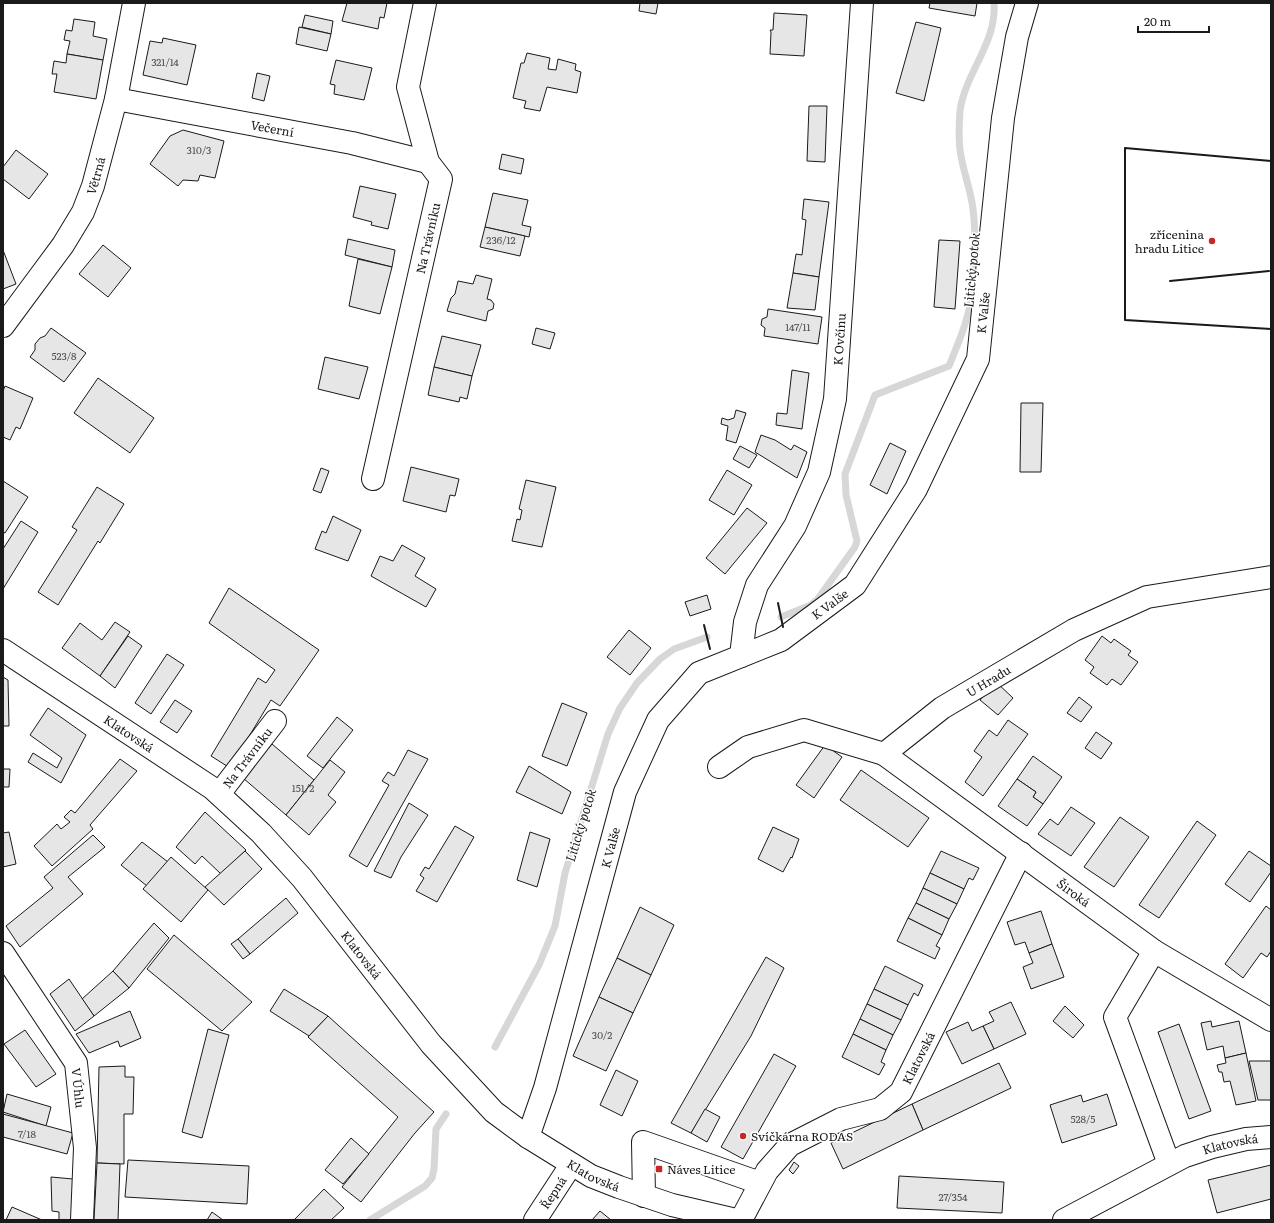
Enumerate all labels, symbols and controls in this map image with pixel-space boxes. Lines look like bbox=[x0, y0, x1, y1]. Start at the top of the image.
scale bar bbox=[1138, 8, 1209, 34]
text: 20 m bbox=[1144, 12, 1171, 30]
house number: 321/14 bbox=[151, 54, 179, 69]
street label: Večerní bbox=[249, 115, 295, 141]
house number: 310/3 bbox=[187, 142, 211, 157]
street label: Větrná bbox=[82, 154, 109, 197]
street label: Na Trávníku bbox=[411, 200, 444, 275]
place label: zřícenina hradu Litice bbox=[1135, 225, 1205, 257]
water label: Litický potok bbox=[958, 231, 984, 308]
house number: 236/12 bbox=[486, 232, 516, 247]
marker: zřícenina hradu Litice bbox=[1207, 236, 1217, 246]
street label: K Valše bbox=[972, 291, 994, 334]
street label: K Ovčínu bbox=[828, 312, 850, 366]
house number: 147/11 bbox=[785, 319, 811, 334]
house number: 523/8 bbox=[51, 348, 77, 363]
street label: K Valše bbox=[808, 584, 852, 624]
street label: U Hradu bbox=[963, 660, 1014, 701]
street label: Klatovská bbox=[100, 710, 158, 757]
street label: Na Trávníku bbox=[218, 723, 276, 792]
house number: 151/2 bbox=[292, 780, 314, 795]
water label: Litický potok bbox=[560, 785, 600, 864]
street label: K Valše bbox=[596, 825, 624, 870]
street label: Široká bbox=[1053, 874, 1095, 911]
street label: Klatovská bbox=[337, 927, 386, 983]
house number: 30/2 bbox=[592, 1027, 612, 1042]
street label: Klatovská bbox=[897, 1028, 939, 1087]
street label: V Úhlu bbox=[68, 1067, 90, 1109]
house number: 528/5 bbox=[1071, 1111, 1095, 1126]
house number: 7/18 bbox=[18, 1126, 36, 1141]
place label: Svíčkárna RODAS bbox=[751, 1127, 853, 1145]
street label: Klatovská bbox=[1200, 1129, 1259, 1159]
marker: Svíčkárna RODAS bbox=[738, 1131, 748, 1141]
street label: Klatovská bbox=[564, 1154, 623, 1196]
place label: Náves Litice bbox=[667, 1160, 735, 1178]
marker: Náves Litice bbox=[654, 1164, 664, 1174]
street label: Řepná bbox=[536, 1172, 571, 1212]
house number: 27/354 bbox=[938, 1189, 968, 1204]

